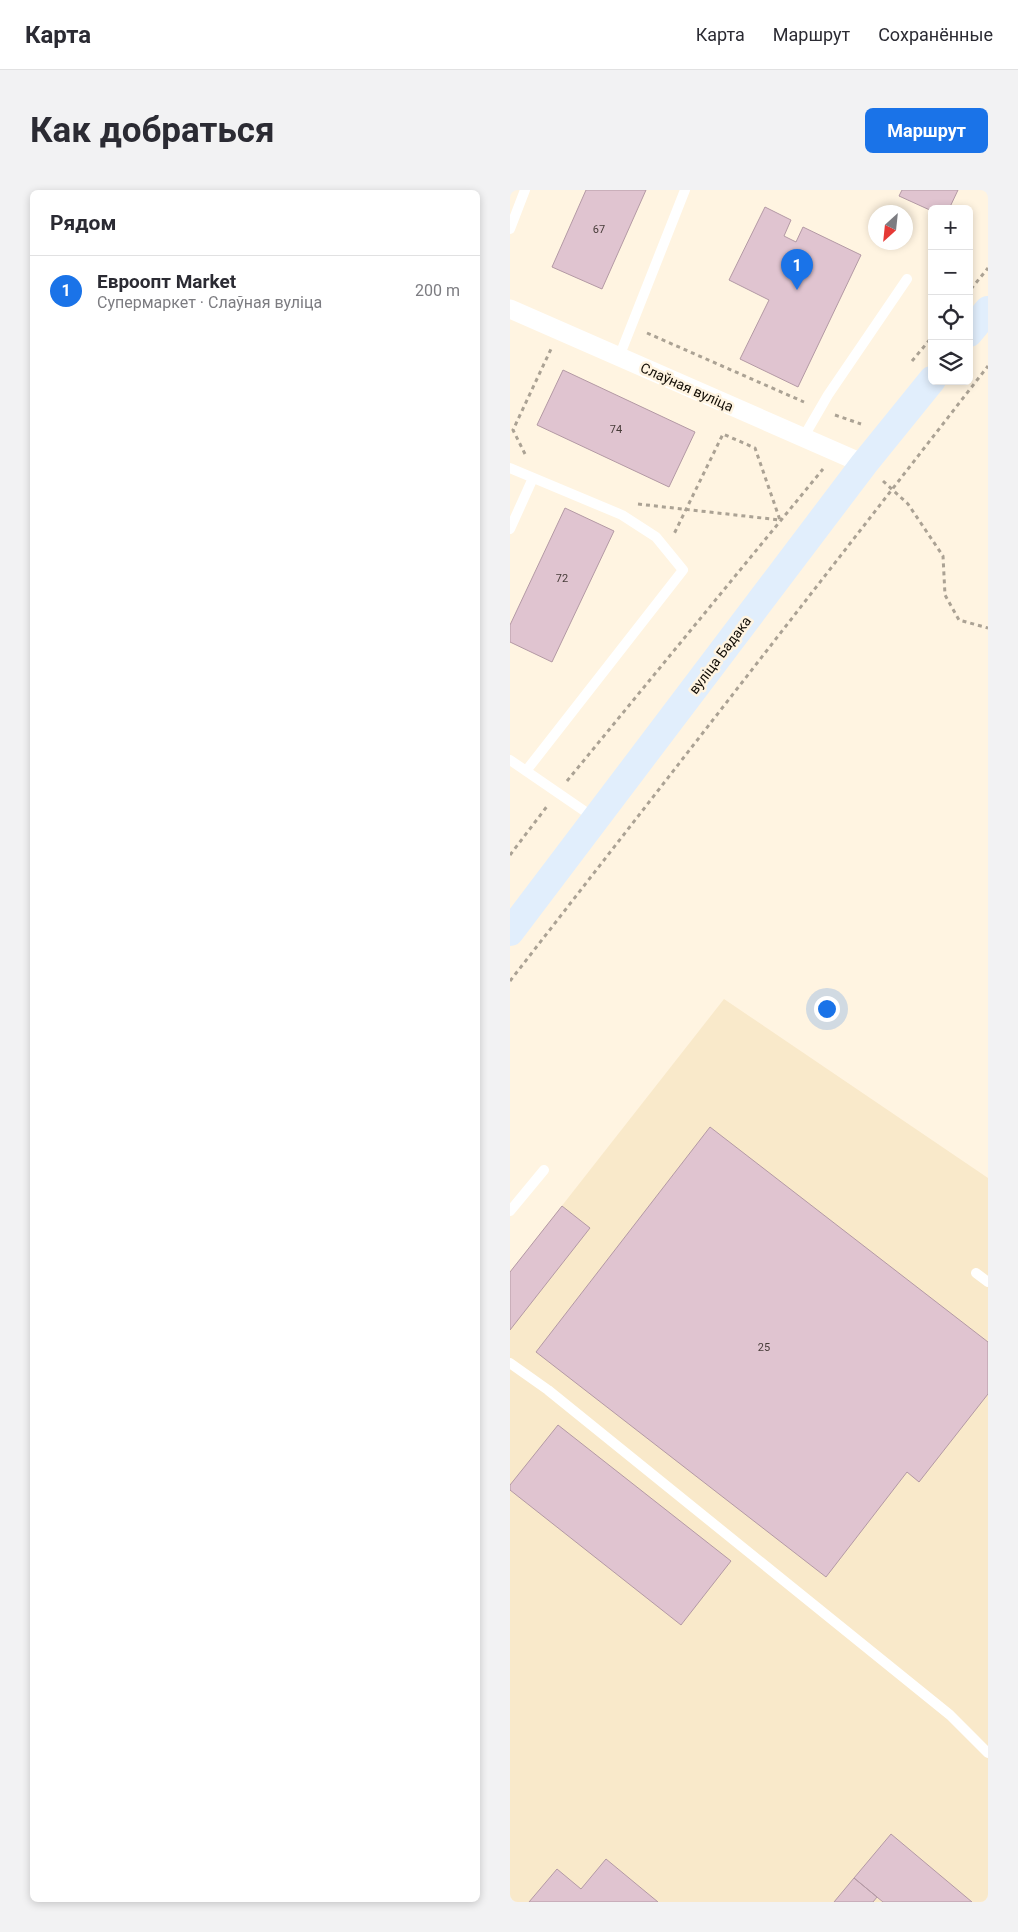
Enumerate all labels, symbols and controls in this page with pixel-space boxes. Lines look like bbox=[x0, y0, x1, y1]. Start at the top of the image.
text: Карта bbox=[25, 21, 91, 49]
text: Карта bbox=[696, 24, 745, 45]
text: Маршрут bbox=[773, 24, 850, 45]
text: Сохранённые bbox=[878, 24, 993, 45]
button: Маршрут bbox=[865, 108, 988, 153]
text: Как добраться bbox=[30, 110, 275, 151]
north arrow bbox=[868, 205, 913, 250]
map controls bbox=[928, 205, 973, 385]
button: + bbox=[928, 205, 973, 250]
text: Рядом bbox=[50, 211, 116, 235]
house number: 67 bbox=[593, 223, 605, 236]
pin: 1 bbox=[781, 249, 813, 290]
button: − bbox=[928, 250, 973, 295]
text: Евроопт Market bbox=[97, 270, 236, 293]
text: 1 bbox=[61, 281, 71, 300]
text: 200 m bbox=[415, 281, 460, 300]
text: Супермаркет · Слаўная вуліца bbox=[97, 293, 322, 312]
button: locate bbox=[928, 295, 973, 340]
button: layers bbox=[928, 340, 973, 385]
street label: Слаўная вуліца bbox=[638, 359, 736, 415]
house number: 74 bbox=[610, 423, 622, 436]
house number: 72 bbox=[556, 572, 568, 585]
street label: вуліца Бадака bbox=[686, 613, 754, 697]
your location bbox=[814, 996, 840, 1022]
house number: 25 bbox=[758, 1341, 770, 1354]

